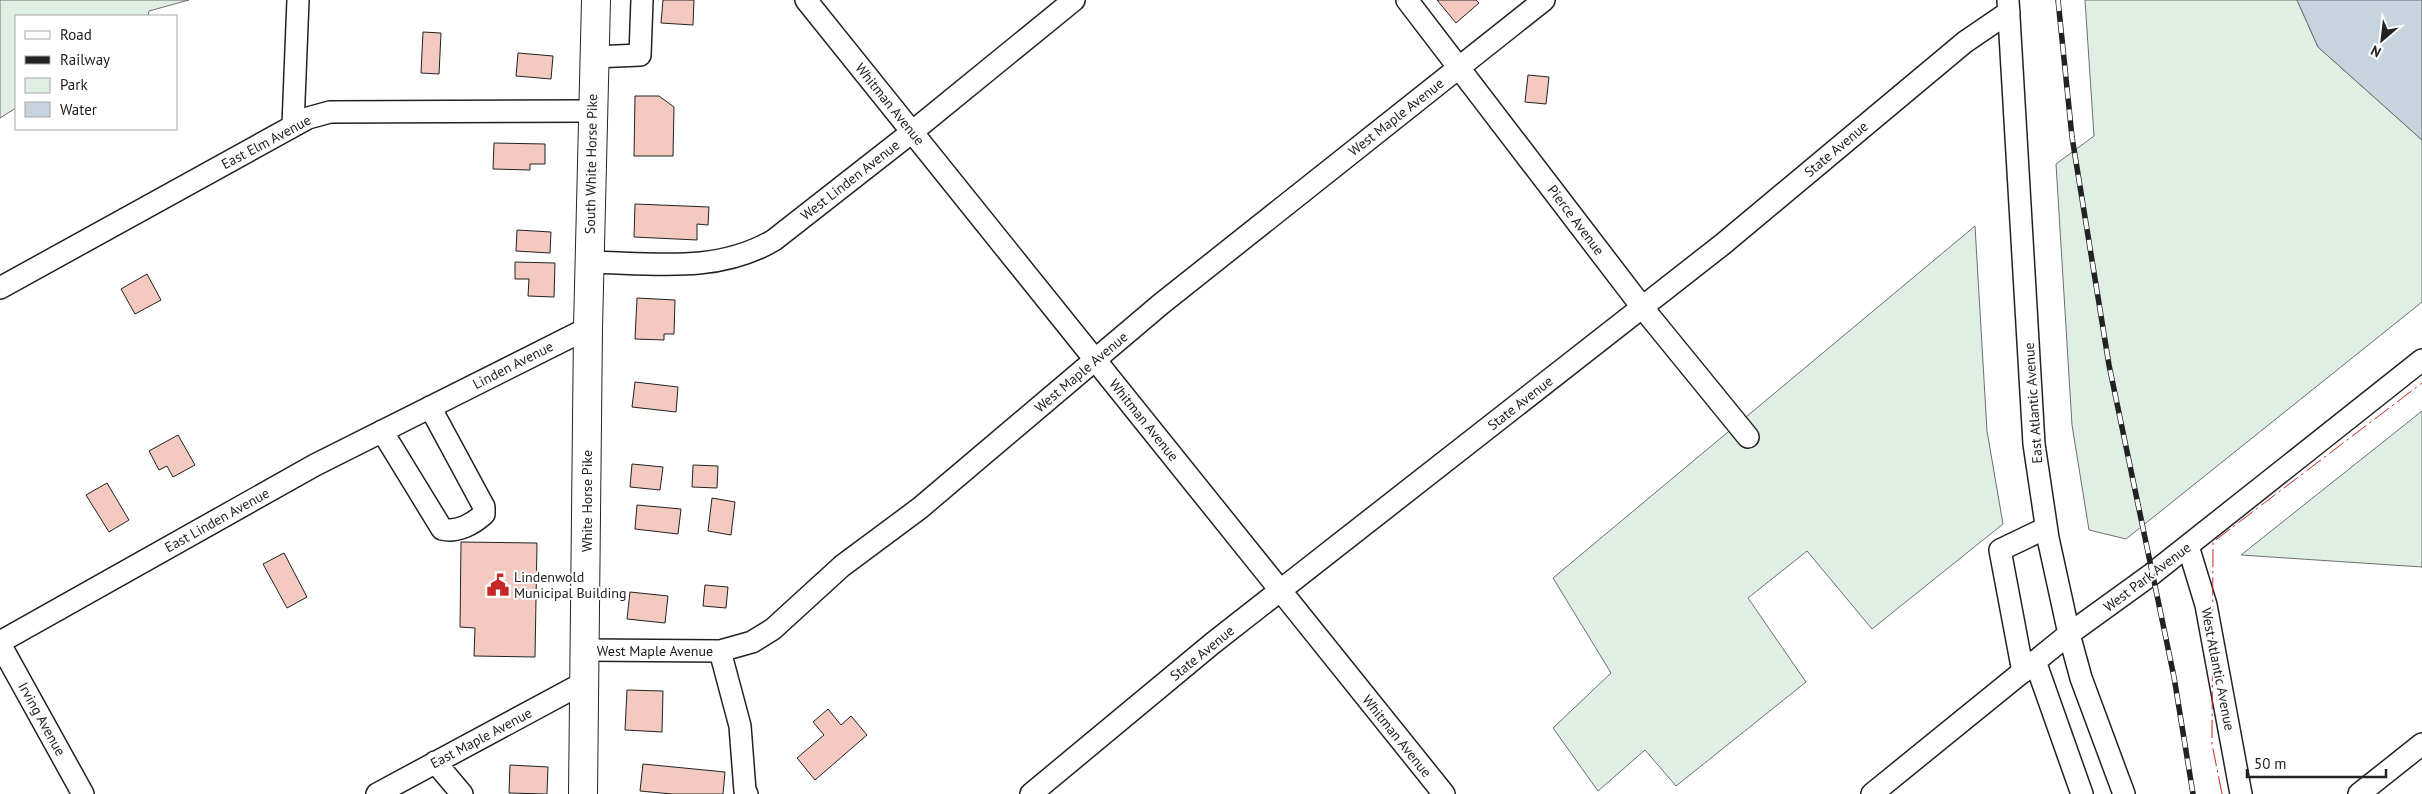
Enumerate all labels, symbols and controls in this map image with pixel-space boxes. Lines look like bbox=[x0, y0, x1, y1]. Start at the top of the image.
legend bbox=[15, 15, 178, 130]
north arrow bbox=[2357, 15, 2407, 65]
text: Road bbox=[60, 25, 92, 44]
text: N bbox=[2368, 41, 2384, 62]
text: Railway bbox=[60, 50, 110, 69]
street label: Whitman Avenue bbox=[851, 59, 929, 149]
street label: West Maple Avenue bbox=[1345, 74, 1447, 160]
text: Park bbox=[60, 75, 88, 94]
street label: South White Horse Pike bbox=[581, 94, 601, 234]
text: Water bbox=[60, 100, 97, 119]
street label: East Elm Avenue bbox=[218, 111, 314, 173]
street label: State Avenue bbox=[1800, 117, 1872, 181]
street label: West Linden Avenue bbox=[797, 136, 903, 224]
street label: Pierce Avenue bbox=[1544, 181, 1608, 259]
street label: West Maple Avenue bbox=[1031, 328, 1131, 416]
street label: Linden Avenue bbox=[470, 337, 556, 393]
street label: East Atlantic Avenue bbox=[2020, 342, 2046, 464]
street label: State Avenue bbox=[1484, 372, 1556, 434]
street label: Whitman Avenue bbox=[1105, 375, 1183, 465]
street label: White Horse Pike bbox=[578, 450, 596, 552]
street label: East Linden Avenue bbox=[162, 484, 272, 556]
street label: West Park Avenue bbox=[2100, 538, 2194, 616]
place label: Lindenwold Municipal Building bbox=[514, 568, 626, 602]
public building icon: Lindenwold Municipal Building bbox=[485, 572, 511, 598]
street label: West Atlantic Avenue bbox=[2197, 606, 2239, 732]
street label: State Avenue bbox=[1166, 622, 1238, 684]
street label: West Maple Avenue bbox=[597, 642, 713, 660]
street label: Irving Avenue bbox=[14, 679, 70, 759]
street label: Whitman Avenue bbox=[1358, 691, 1436, 781]
street label: East Maple Avenue bbox=[427, 704, 535, 772]
scale bar bbox=[2247, 746, 2386, 778]
text: 50 m bbox=[2254, 754, 2287, 773]

